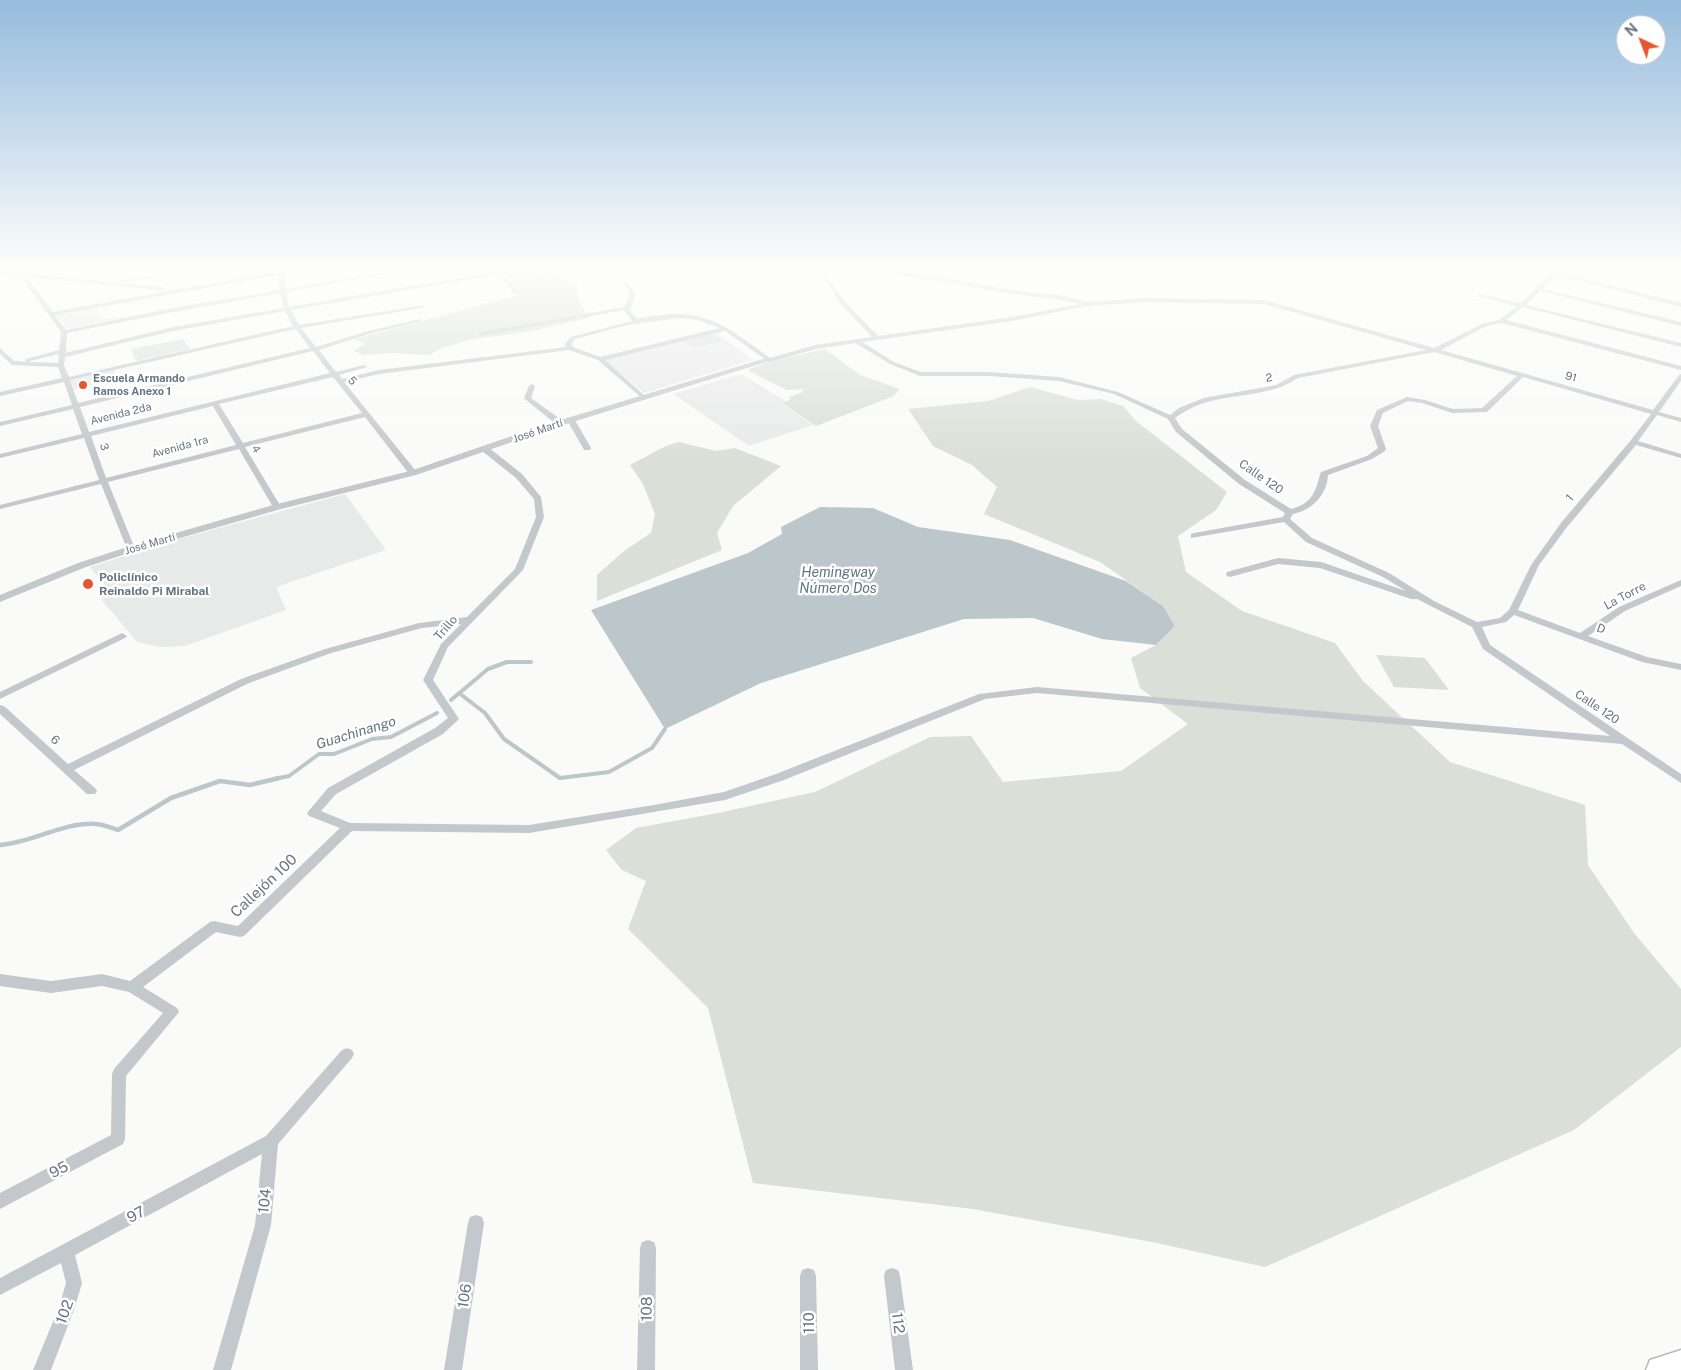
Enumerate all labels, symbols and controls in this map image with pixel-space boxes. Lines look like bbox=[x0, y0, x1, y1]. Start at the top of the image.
north arrow bbox=[1616, 15, 1666, 65]
text: N bbox=[1622, 20, 1641, 39]
street label: 91 bbox=[1564, 369, 1578, 385]
street label: 2 bbox=[1265, 371, 1273, 385]
place label: Escuela Armando Ramos Anexo 1 bbox=[93, 372, 185, 398]
street label: 5 bbox=[345, 374, 359, 388]
marker: Escuela Armando Ramos Anexo 1 bbox=[77, 379, 89, 391]
street label: Avenida 2da bbox=[89, 400, 153, 428]
street label: José Martí bbox=[511, 416, 565, 446]
street label: Avenida 1ra bbox=[150, 433, 210, 461]
street label: 3 bbox=[97, 442, 111, 452]
street label: 4 bbox=[249, 443, 263, 455]
street label: Calle 120 bbox=[1236, 457, 1286, 497]
street label: 1 bbox=[1563, 492, 1577, 504]
street label: José Martí bbox=[123, 531, 177, 557]
water label: Hemingway Número Dos bbox=[799, 565, 877, 598]
place label: Policlínico Reinaldo Pi Mirabal bbox=[99, 570, 209, 598]
marker: Policlínico Reinaldo Pi Mirabal bbox=[81, 577, 95, 591]
street label: La Torre bbox=[1602, 579, 1648, 613]
street label: Trillo bbox=[431, 613, 461, 643]
street label: D bbox=[1595, 621, 1607, 637]
street label: Calle 120 bbox=[1572, 687, 1622, 727]
water label: Guachinango bbox=[314, 713, 398, 753]
street label: 6 bbox=[47, 732, 63, 748]
street label: Callejón 100 bbox=[227, 851, 301, 921]
street label: 95 bbox=[46, 1158, 72, 1182]
street label: 104 bbox=[255, 1188, 275, 1214]
street label: 97 bbox=[124, 1203, 148, 1227]
street label: 106 bbox=[454, 1282, 476, 1310]
street label: 108 bbox=[638, 1296, 656, 1322]
street label: 102 bbox=[52, 1298, 78, 1326]
street label: 112 bbox=[888, 1311, 908, 1335]
street label: 110 bbox=[800, 1312, 818, 1334]

